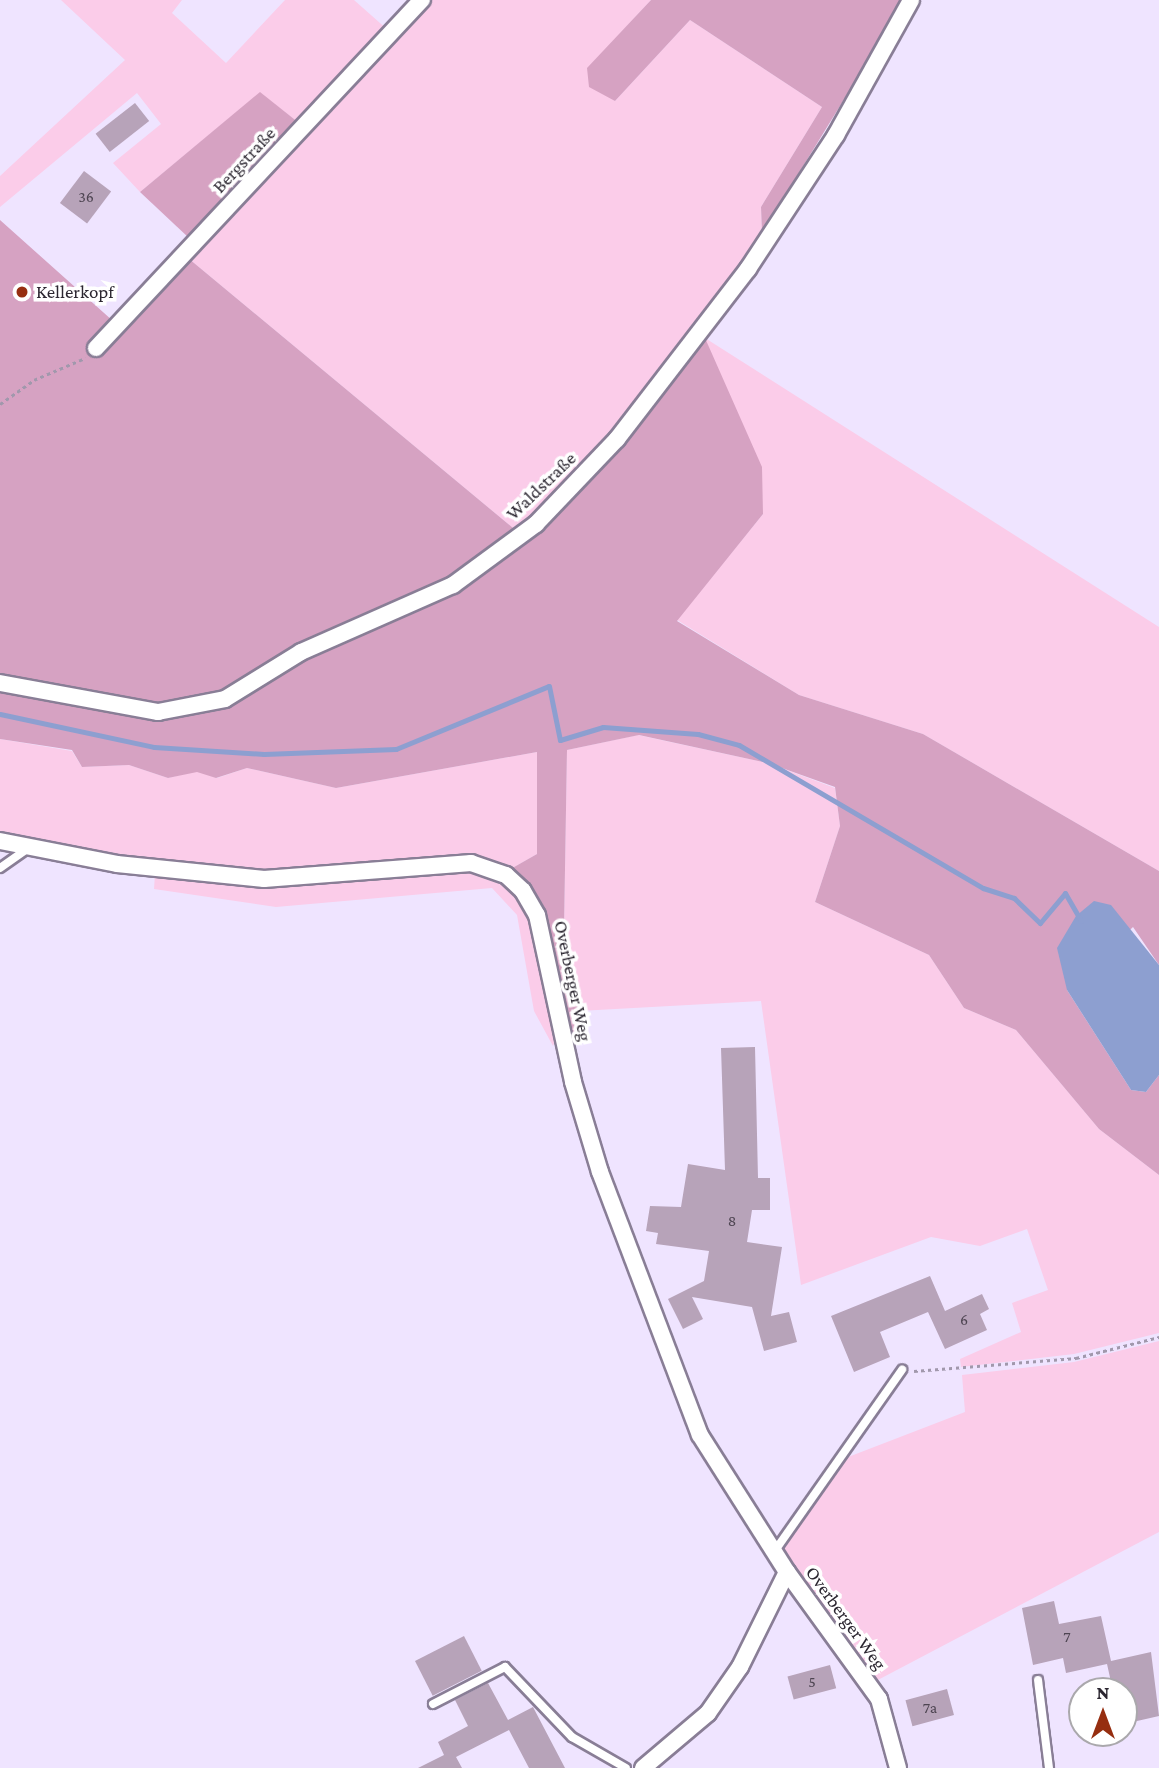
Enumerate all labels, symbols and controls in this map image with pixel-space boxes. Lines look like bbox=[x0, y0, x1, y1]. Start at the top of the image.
street label: Bergstraße bbox=[208, 122, 280, 198]
house number: 36 bbox=[78, 187, 94, 207]
place label: Kellerkopf bbox=[36, 281, 114, 303]
marker: Kellerkopf bbox=[14, 284, 30, 300]
street label: Waldstraße bbox=[501, 447, 581, 525]
street label: Overberger Weg bbox=[549, 919, 597, 1043]
house number: 8 bbox=[728, 1211, 736, 1231]
house number: 6 bbox=[960, 1310, 968, 1330]
street label: Overberger Weg bbox=[801, 1562, 891, 1674]
house number: 7 bbox=[1063, 1627, 1071, 1647]
house number: 5 bbox=[808, 1672, 816, 1692]
north arrow bbox=[1068, 1677, 1138, 1747]
text: N bbox=[1097, 1682, 1109, 1703]
house number: 7a bbox=[923, 1698, 937, 1718]

